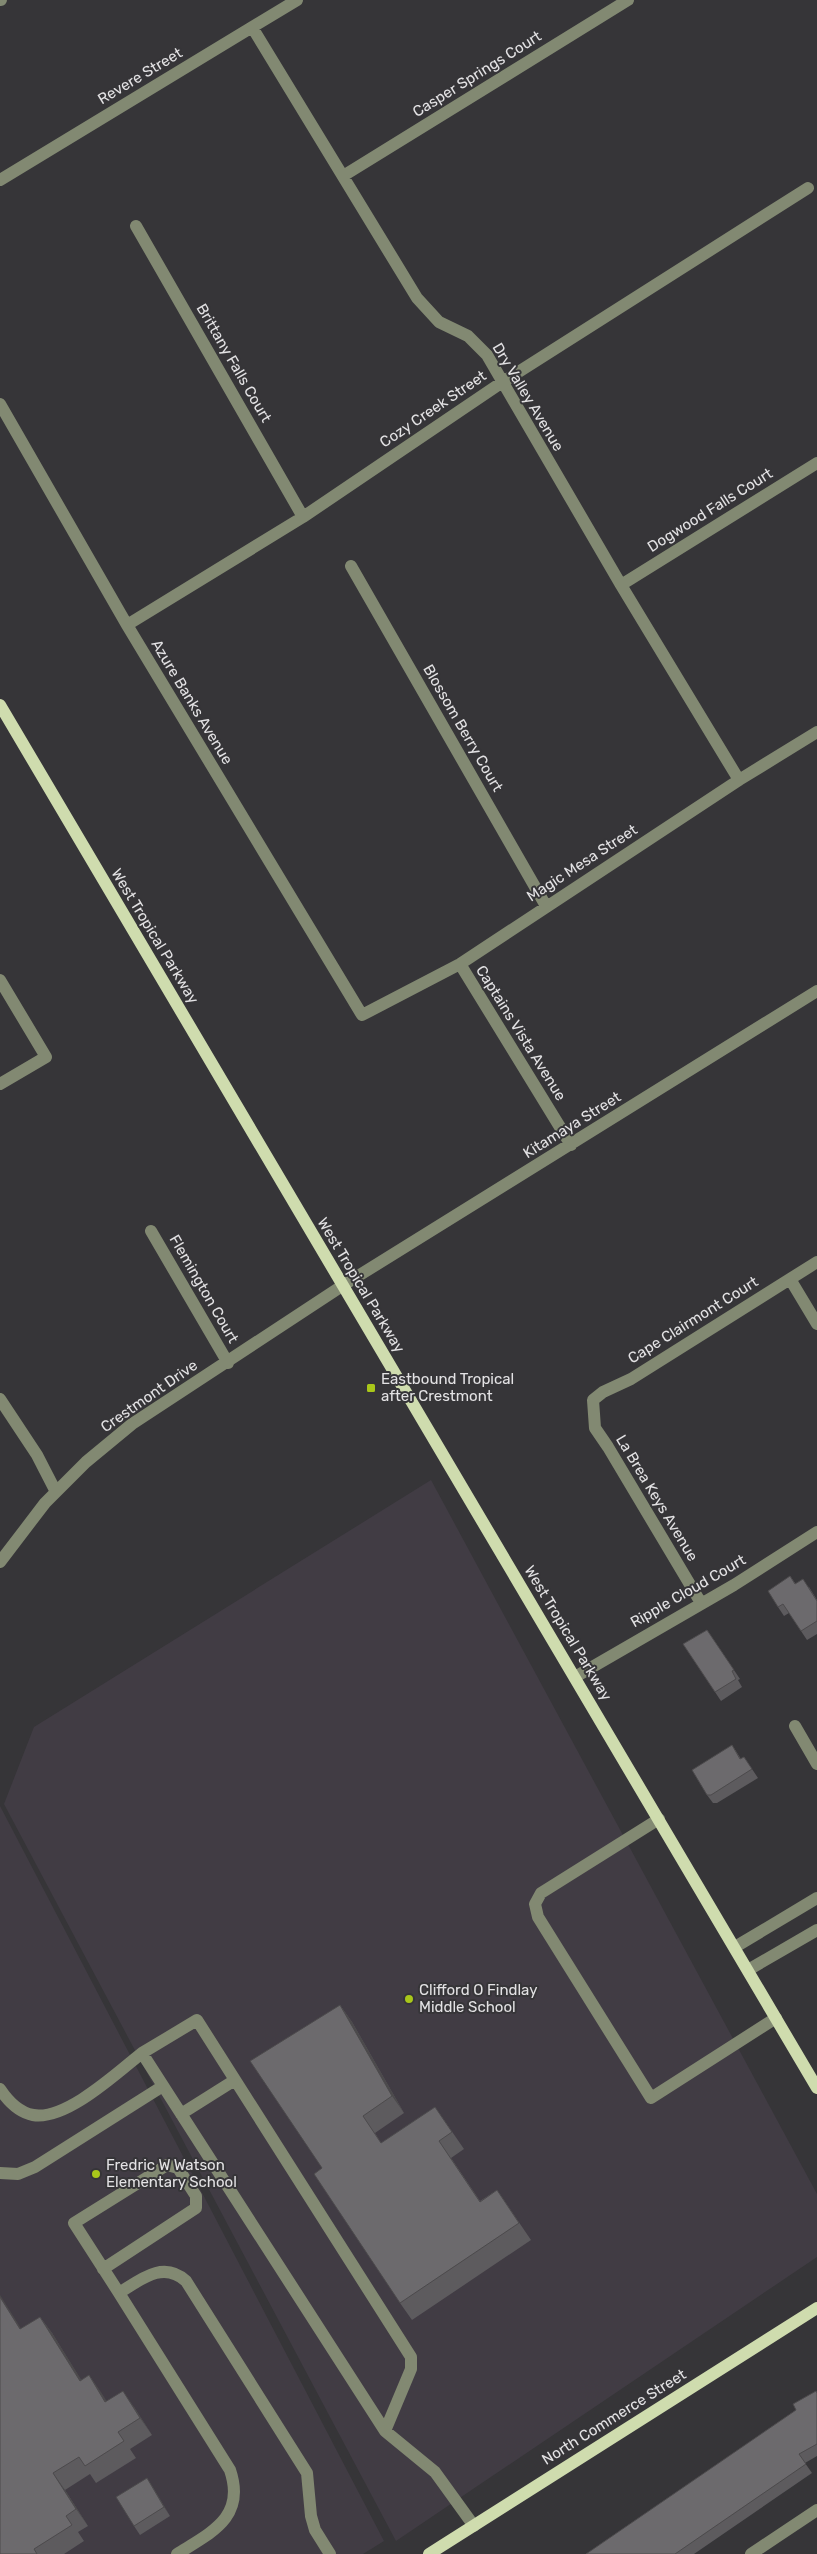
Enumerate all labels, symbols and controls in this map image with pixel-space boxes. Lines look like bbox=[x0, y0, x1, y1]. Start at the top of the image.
street label: Casper Springs Court bbox=[409, 27, 545, 121]
street label: Revere Street bbox=[95, 44, 186, 108]
street label: Brittany Falls Court bbox=[193, 300, 275, 426]
street label: Dry Valley Avenue bbox=[488, 339, 568, 455]
street label: Cozy Creek Street bbox=[376, 367, 490, 451]
street label: Dogwood Falls Court bbox=[644, 464, 776, 556]
street label: Azure Banks Avenue bbox=[148, 636, 236, 768]
street label: Blossom Berry Court bbox=[419, 661, 507, 795]
street label: Magic Mesa Street bbox=[523, 821, 641, 905]
street label: West Tropical Parkway bbox=[108, 865, 202, 1007]
street label: Captains Vista Avenue bbox=[472, 962, 570, 1104]
street label: Kitamaya Street bbox=[520, 1088, 624, 1162]
street label: West Tropical Parkway bbox=[314, 1214, 408, 1356]
street label: Flemington Court bbox=[166, 1232, 242, 1347]
street label: Cape Clairmont Court bbox=[625, 1273, 762, 1367]
street label: Crestmont Drive bbox=[97, 1356, 201, 1436]
place label: Eastbound Tropical after Crestmont bbox=[381, 1370, 514, 1405]
marker: Eastbound Tropical after Crestmont bbox=[365, 1382, 377, 1394]
street label: La Brea Keys Avenue bbox=[612, 1431, 702, 1565]
street label: Ripple Cloud Court bbox=[627, 1551, 749, 1631]
street label: West Tropical Parkway bbox=[521, 1562, 615, 1704]
place label: Clifford O Findlay Middle School bbox=[419, 1981, 538, 2016]
marker: Clifford O Findlay Middle School bbox=[403, 1993, 415, 2005]
place label: Fredric W Watson Elementary School bbox=[106, 2156, 237, 2191]
marker: Fredric W Watson Elementary School bbox=[90, 2168, 102, 2180]
street label: North Commerce Street bbox=[539, 2365, 689, 2469]

